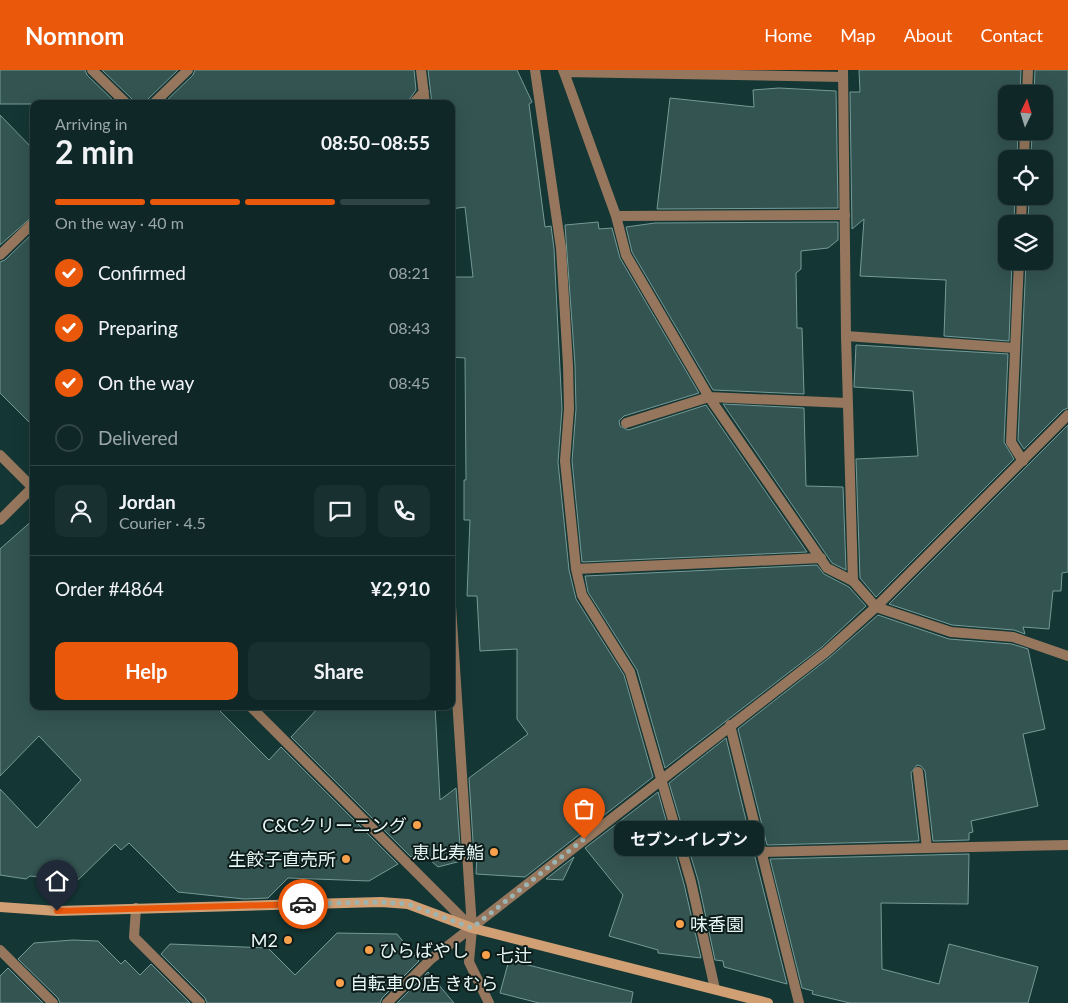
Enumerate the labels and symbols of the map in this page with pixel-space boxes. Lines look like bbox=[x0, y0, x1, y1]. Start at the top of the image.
north arrow bbox=[998, 85, 1052, 140]
pin bbox=[563, 788, 605, 839]
place label: C&Cクリーニング bbox=[262, 814, 407, 836]
marker: C&Cクリーニング bbox=[411, 819, 423, 831]
callout: セブン-イレブン bbox=[614, 822, 764, 856]
place label: 恵比寿鮨 bbox=[412, 841, 484, 863]
marker: 恵比寿鮨 bbox=[488, 846, 500, 858]
place label: 生餃子直売所 bbox=[228, 848, 336, 870]
marker: 生餃子直売所 bbox=[340, 853, 352, 865]
pin bbox=[36, 860, 78, 911]
courier bbox=[278, 879, 328, 929]
place label: 味香園 bbox=[690, 913, 744, 935]
marker: 味香園 bbox=[674, 918, 686, 930]
place label: M2 bbox=[251, 929, 278, 951]
marker: M2 bbox=[282, 934, 294, 946]
place label: ひらばやし bbox=[379, 939, 469, 961]
marker: ひらばやし bbox=[363, 944, 375, 956]
place label: 七辻 bbox=[496, 944, 532, 966]
marker: 七辻 bbox=[480, 949, 492, 961]
place label: 自転車の店 きむら bbox=[350, 972, 499, 994]
marker: 自転車の店 きむら bbox=[334, 977, 346, 989]

